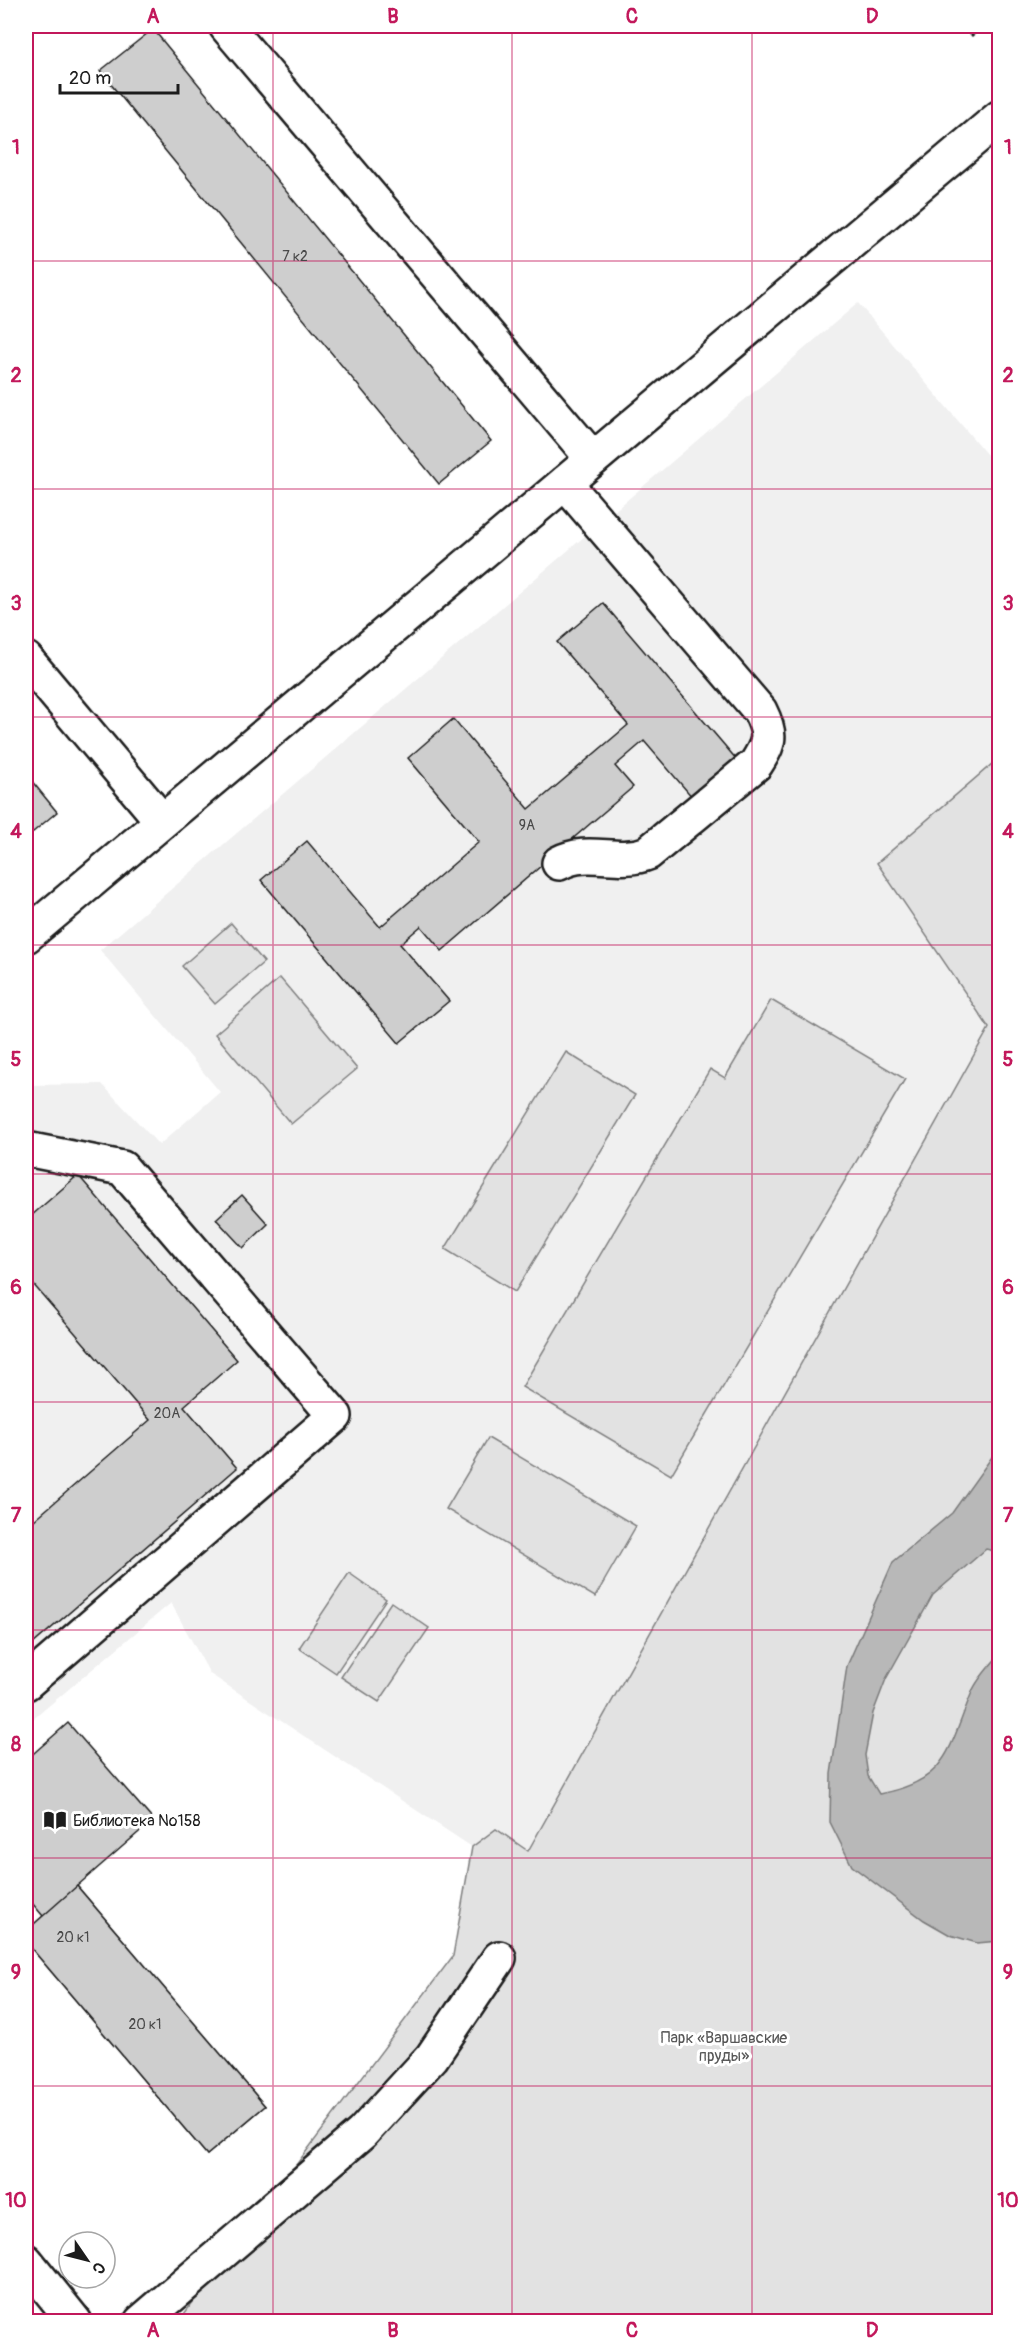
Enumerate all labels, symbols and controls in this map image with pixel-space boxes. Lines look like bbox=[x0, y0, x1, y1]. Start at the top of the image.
text: A bbox=[147, 4, 160, 29]
text: B bbox=[387, 4, 399, 29]
text: C bbox=[626, 4, 638, 29]
text: D bbox=[866, 4, 879, 29]
scale bar bbox=[60, 57, 178, 95]
text: 20 m bbox=[69, 67, 111, 90]
text: 1 bbox=[12, 135, 20, 160]
text: 1 bbox=[1004, 135, 1012, 160]
house number: 7 к2 bbox=[282, 248, 308, 265]
text: 2 bbox=[10, 363, 22, 388]
text: 2 bbox=[1002, 363, 1014, 388]
text: 3 bbox=[10, 591, 22, 616]
text: 3 bbox=[1002, 591, 1014, 616]
house number: 9А bbox=[519, 817, 535, 834]
text: 4 bbox=[10, 819, 22, 844]
text: 4 bbox=[1002, 819, 1014, 844]
text: 5 bbox=[11, 1047, 22, 1072]
text: 5 bbox=[1003, 1047, 1014, 1072]
text: 6 bbox=[10, 1275, 22, 1300]
text: 6 bbox=[1002, 1275, 1014, 1300]
house number: 20А bbox=[154, 1405, 180, 1422]
text: 7 bbox=[11, 1503, 22, 1528]
text: 7 bbox=[1003, 1503, 1014, 1528]
text: 8 bbox=[11, 1732, 21, 1757]
text: 8 bbox=[1003, 1732, 1013, 1757]
library icon: Библиотека №158 bbox=[42, 1807, 68, 1833]
place label: Библиотека №158 bbox=[73, 1811, 201, 1831]
house number: 20 к1 bbox=[56, 1929, 90, 1946]
text: 9 bbox=[11, 1960, 21, 1985]
text: 9 bbox=[1003, 1960, 1013, 1985]
house number: 20 к1 bbox=[128, 2016, 162, 2033]
park label: Парк «Варшавские пруды» bbox=[661, 2028, 787, 2066]
text: 10 bbox=[5, 2188, 27, 2213]
text: 10 bbox=[997, 2188, 1019, 2213]
north arrow bbox=[57, 2230, 117, 2290]
text: С bbox=[87, 2258, 109, 2278]
text: A bbox=[147, 2318, 160, 2343]
text: B bbox=[387, 2318, 399, 2343]
text: C bbox=[626, 2318, 638, 2343]
text: D bbox=[866, 2318, 879, 2343]

